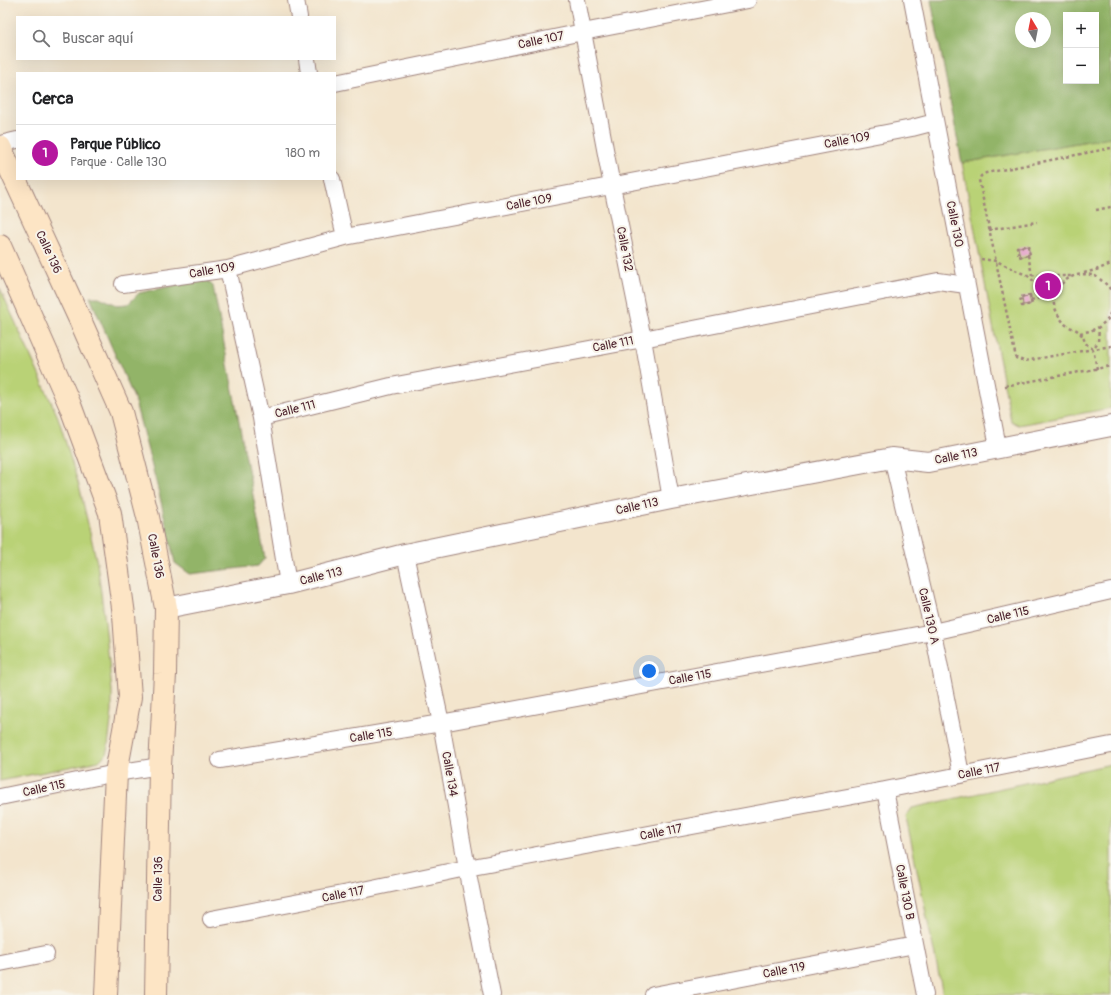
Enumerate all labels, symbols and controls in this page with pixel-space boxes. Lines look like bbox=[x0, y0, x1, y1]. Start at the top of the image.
north arrow bbox=[1015, 12, 1051, 48]
map controls bbox=[1063, 12, 1099, 84]
button: + bbox=[1063, 12, 1099, 48]
search box bbox=[16, 16, 336, 60]
icon: search bbox=[30, 27, 52, 49]
street label: Calle 107 bbox=[517, 28, 566, 53]
text: Buscar aquí bbox=[62, 29, 134, 48]
button: − bbox=[1063, 48, 1099, 84]
text: Cerca bbox=[32, 88, 73, 109]
street label: Calle 109 bbox=[823, 129, 871, 152]
text: Parque Público bbox=[70, 135, 161, 154]
text: 1 bbox=[42, 145, 48, 161]
text: 180 m bbox=[285, 145, 320, 161]
text: Parque · Calle 130 bbox=[70, 154, 167, 170]
street label: Calle 109 bbox=[505, 191, 553, 214]
street label: Calle 130 bbox=[943, 200, 966, 249]
street label: Calle 132 bbox=[613, 225, 636, 273]
street label: Calle 136 bbox=[32, 228, 65, 276]
street label: Calle 109 bbox=[188, 259, 236, 282]
pin: 1 bbox=[1035, 271, 1061, 301]
street label: Calle 111 bbox=[591, 333, 635, 356]
street label: Calle 111 bbox=[273, 397, 317, 422]
street label: Calle 113 bbox=[933, 445, 979, 468]
street label: Calle 113 bbox=[614, 495, 660, 518]
street label: Calle 136 bbox=[144, 532, 167, 580]
street label: Calle 113 bbox=[298, 564, 344, 589]
street label: Calle 130 A bbox=[915, 587, 942, 646]
street label: Calle 115 bbox=[985, 603, 1031, 628]
your location bbox=[639, 661, 659, 681]
street label: Calle 115 bbox=[668, 666, 713, 689]
street label: Calle 115 bbox=[349, 725, 394, 746]
street label: Calle 134 bbox=[438, 750, 461, 798]
street label: Calle 117 bbox=[957, 760, 1002, 783]
street label: Calle 115 bbox=[21, 777, 67, 800]
street label: Calle 117 bbox=[639, 821, 684, 844]
street label: Calle 136 bbox=[151, 856, 166, 902]
street label: Calle 130 B bbox=[892, 863, 917, 921]
street label: Calle 117 bbox=[321, 883, 366, 906]
street label: Calle 119 bbox=[762, 959, 807, 982]

